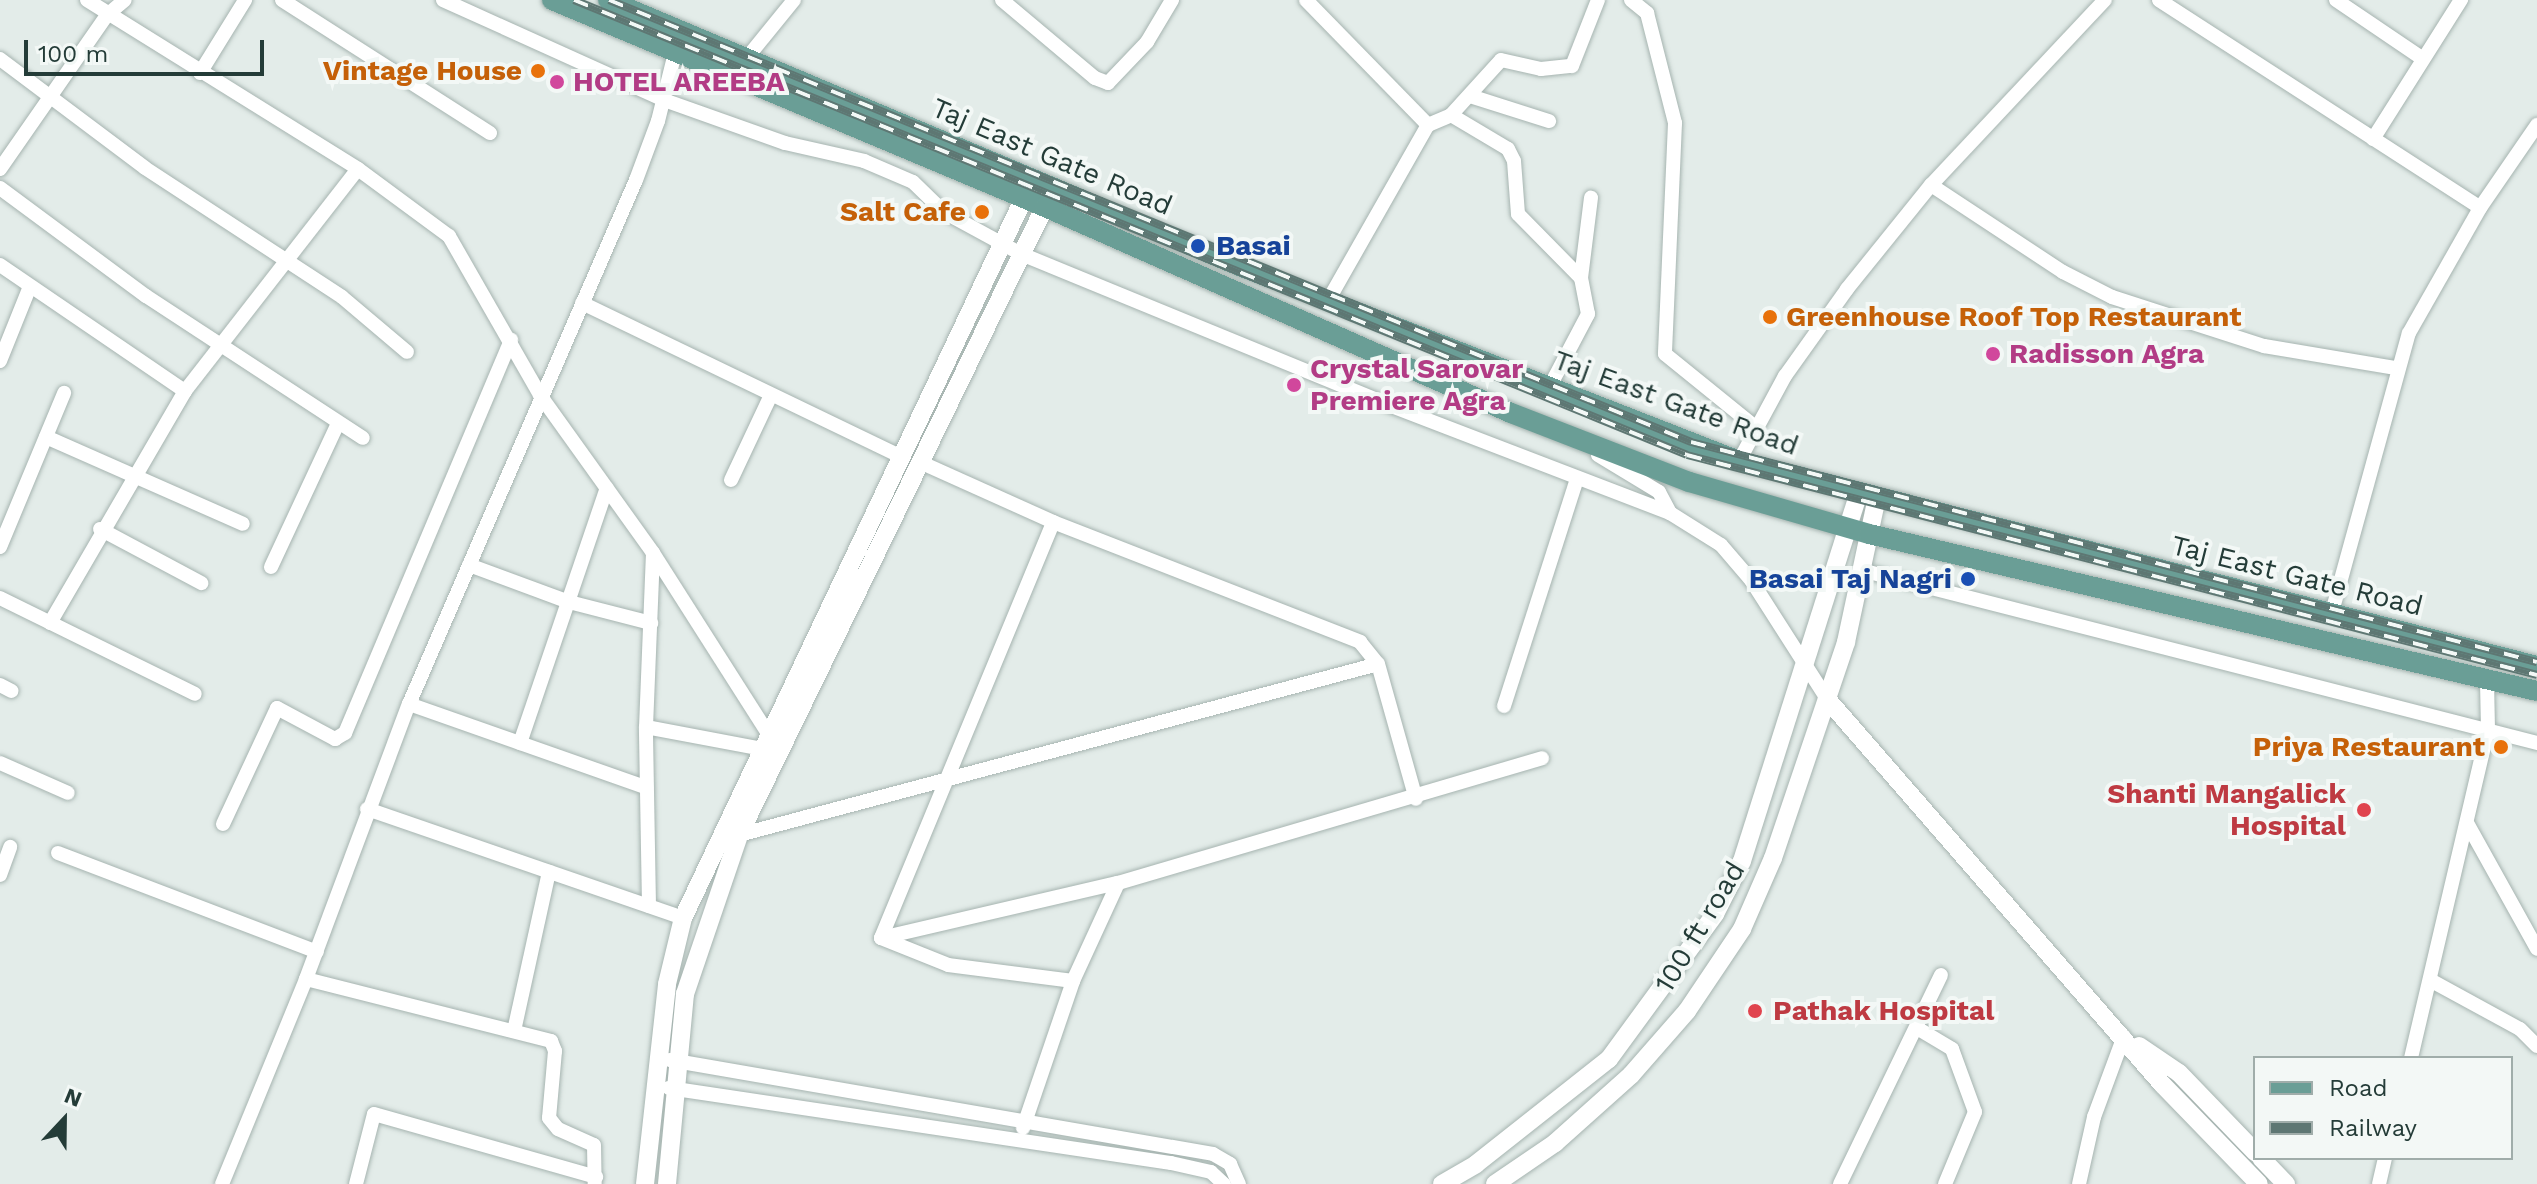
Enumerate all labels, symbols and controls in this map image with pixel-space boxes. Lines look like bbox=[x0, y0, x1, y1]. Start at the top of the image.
scale bar bbox=[28, 24, 268, 74]
text: 100 m bbox=[38, 40, 108, 68]
place label: Vintage House bbox=[323, 54, 522, 88]
marker: Vintage House bbox=[529, 62, 547, 80]
place label: HOTEL AREEBA bbox=[573, 65, 786, 99]
marker: HOTEL AREEBA bbox=[548, 73, 566, 91]
street label: Taj East Gate Road bbox=[927, 91, 1177, 223]
place label: Salt Cafe bbox=[840, 195, 966, 229]
marker: Salt Cafe bbox=[973, 203, 991, 221]
place label: Basai bbox=[1216, 229, 1291, 263]
marker: Basai bbox=[1187, 235, 1209, 257]
place label: Greenhouse Roof Top Restaurant bbox=[1786, 300, 2242, 334]
marker: Greenhouse Roof Top Restaurant bbox=[1761, 308, 1779, 326]
place label: Radisson Agra bbox=[2009, 337, 2205, 371]
street label: Taj East Gate Road bbox=[1549, 343, 1803, 463]
marker: Radisson Agra bbox=[1984, 345, 2002, 363]
place label: Crystal Sarovar Premiere Agra bbox=[1310, 352, 1524, 418]
marker: Crystal Sarovar Premiere Agra bbox=[1285, 376, 1303, 394]
street label: Taj East Gate Road bbox=[2168, 528, 2426, 624]
place label: Basai Taj Nagri bbox=[1748, 562, 1952, 596]
marker: Basai Taj Nagri bbox=[1959, 570, 1977, 588]
place label: Priya Restaurant bbox=[2253, 730, 2485, 764]
marker: Priya Restaurant bbox=[2492, 738, 2510, 756]
place label: Shanti Mangalick Hospital bbox=[2107, 777, 2346, 843]
marker: Shanti Mangalick Hospital bbox=[2353, 799, 2375, 821]
street label: 100 ft road bbox=[1648, 855, 1752, 999]
place label: Pathak Hospital bbox=[1773, 994, 1995, 1028]
marker: Pathak Hospital bbox=[1744, 1000, 1766, 1022]
legend bbox=[2253, 1056, 2513, 1160]
text: Road bbox=[2329, 1074, 2388, 1102]
north arrow bbox=[24, 1080, 104, 1160]
text: N bbox=[61, 1083, 85, 1112]
text: Railway bbox=[2329, 1114, 2417, 1142]

